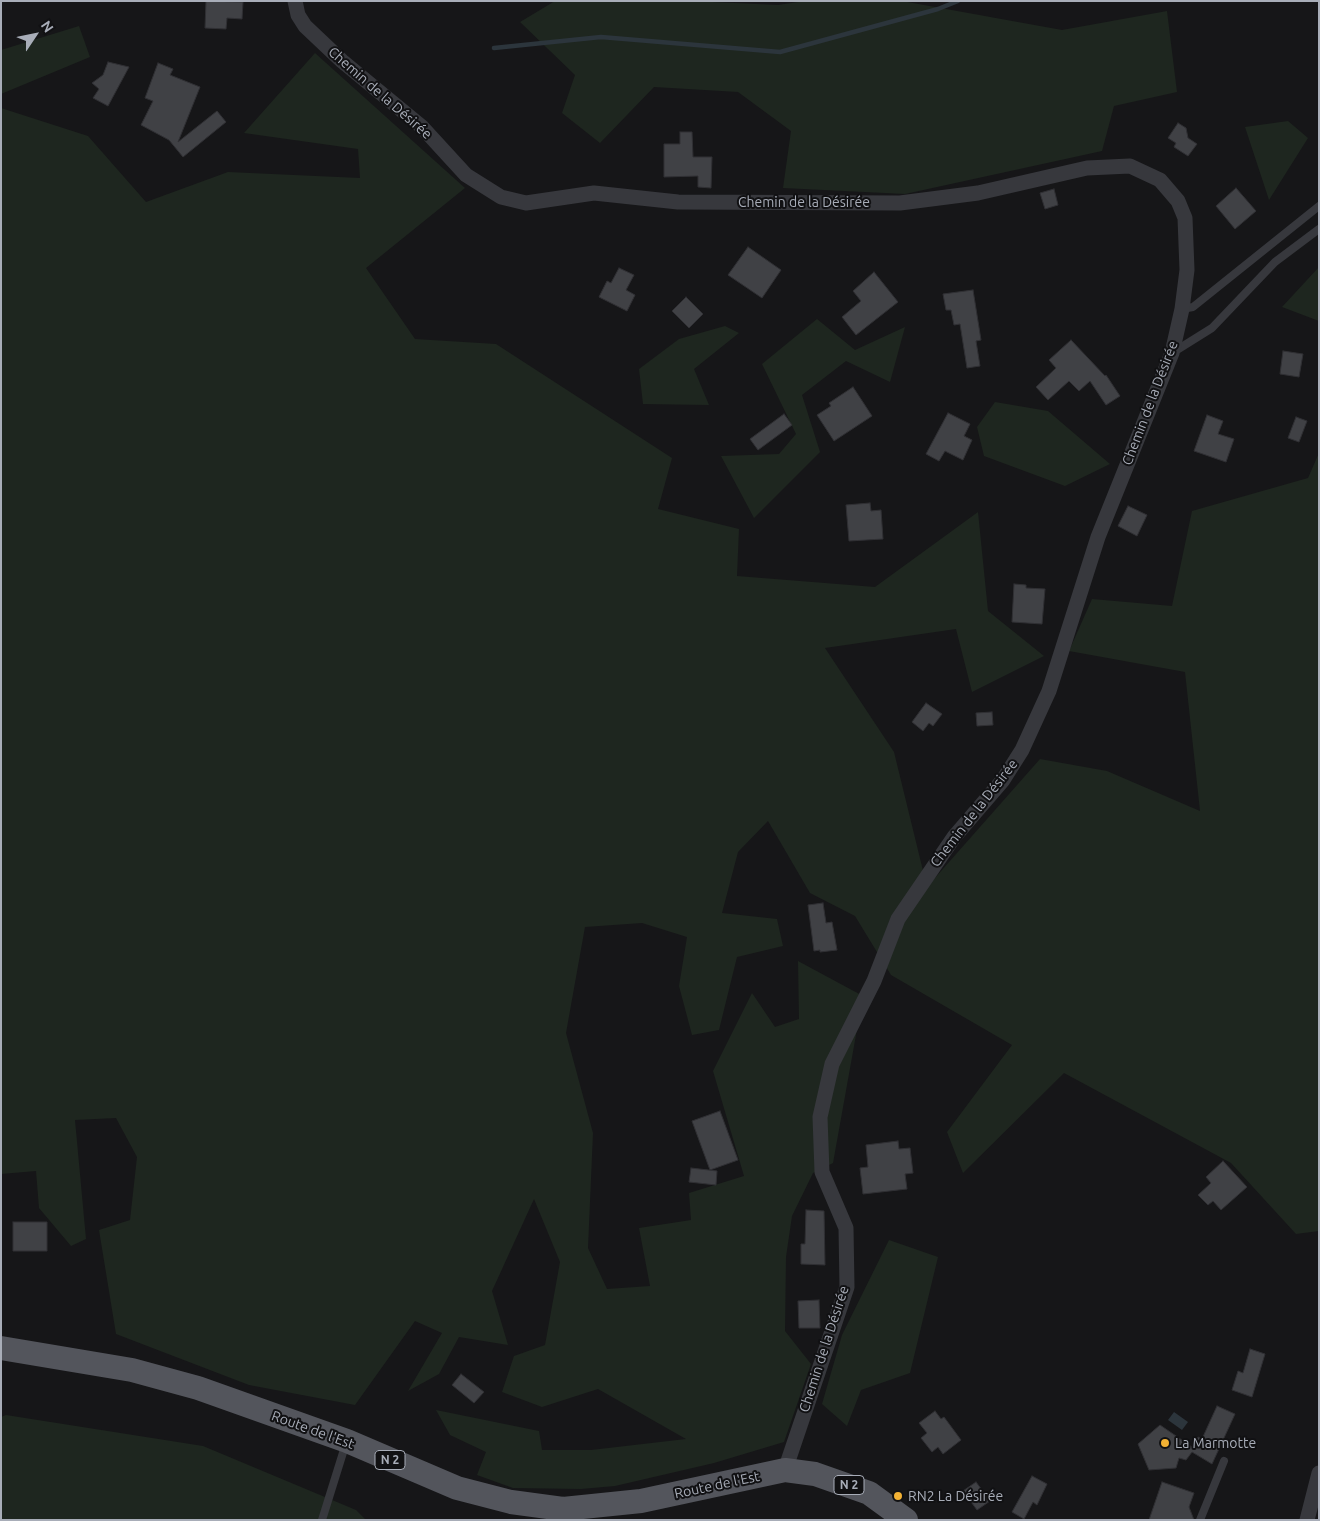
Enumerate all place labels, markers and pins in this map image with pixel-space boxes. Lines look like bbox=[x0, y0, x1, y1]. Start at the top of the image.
place label: La Marmotte bbox=[1175, 1435, 1256, 1451]
marker: La Marmotte bbox=[1159, 1437, 1171, 1449]
place label: RN2 La Désirée bbox=[908, 1488, 1003, 1504]
marker: RN2 La Désirée bbox=[892, 1490, 904, 1502]

